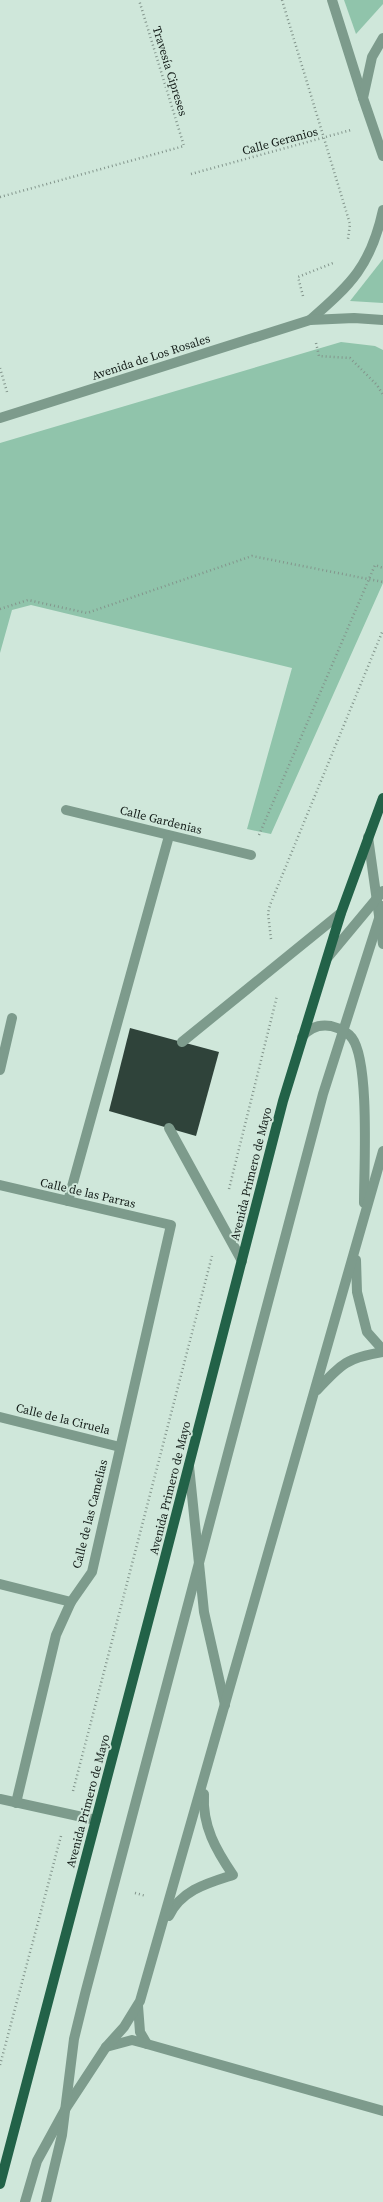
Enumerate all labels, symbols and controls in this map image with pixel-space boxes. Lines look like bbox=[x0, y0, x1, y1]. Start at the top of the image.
street label: Travesía Cipreses bbox=[149, 24, 191, 118]
street label: Calle Geranios bbox=[240, 123, 320, 159]
street label: Avenida de Los Rosales bbox=[90, 330, 212, 384]
street label: Calle Gardenias bbox=[118, 802, 204, 838]
street label: Avenida Primero de Mayo bbox=[227, 1105, 275, 1243]
street label: Calle de las Parras bbox=[39, 1174, 137, 1212]
street label: Calle de la Ciruela bbox=[14, 1400, 113, 1439]
street label: Avenida Primero de Mayo bbox=[146, 1419, 194, 1557]
street label: Calle de las Camelias bbox=[69, 1458, 111, 1570]
street label: Avenida Primero de Mayo bbox=[63, 1732, 114, 1869]

